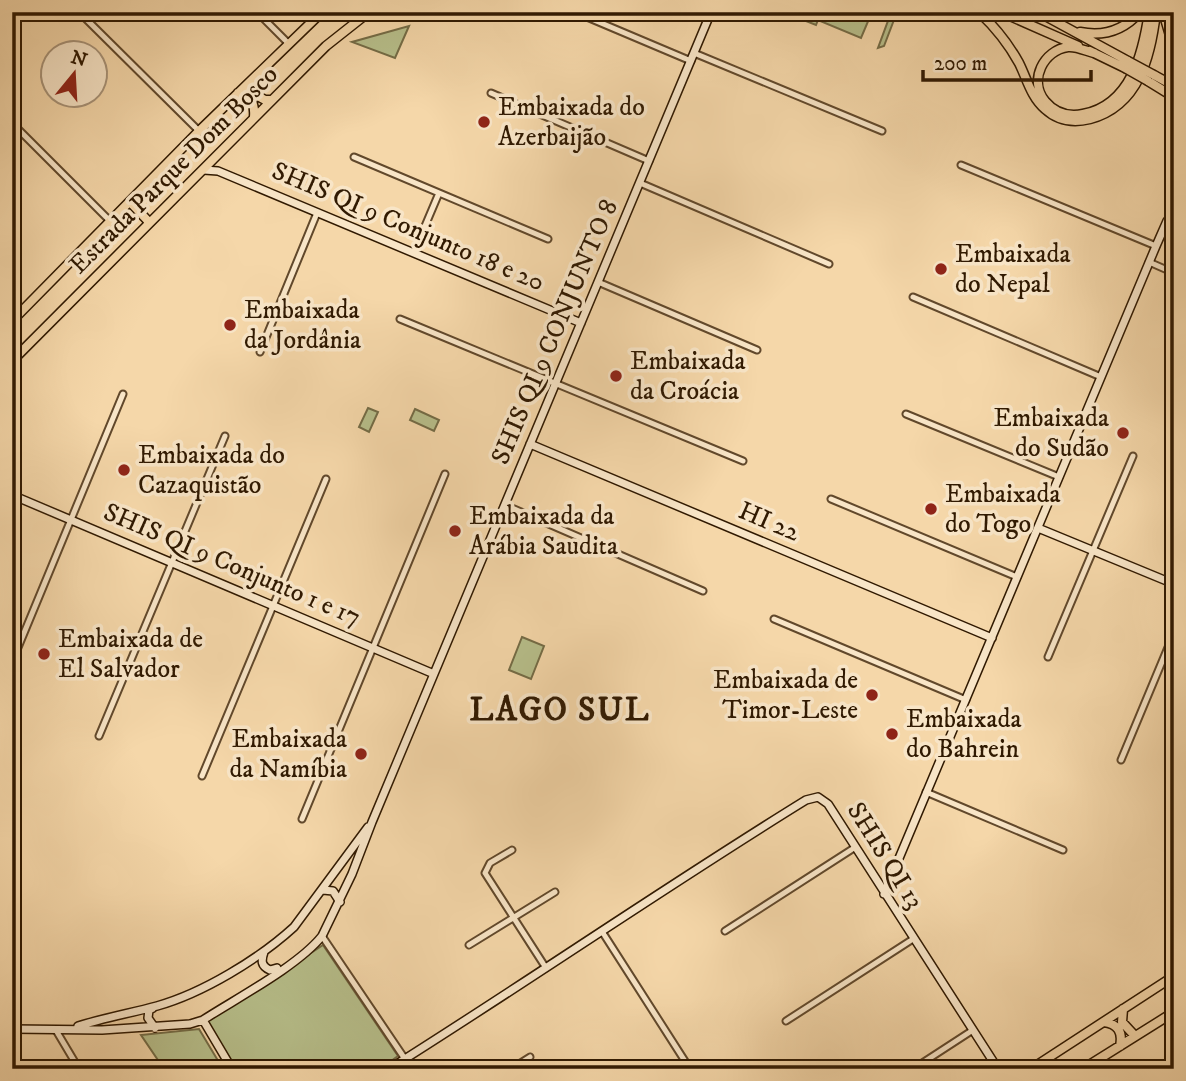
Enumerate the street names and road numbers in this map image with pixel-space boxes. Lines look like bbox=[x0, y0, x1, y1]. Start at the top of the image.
street label: Estrada Parque Dom Bosco bbox=[63, 59, 285, 281]
street label: SHIS QI 9 Conjunto 18 e 20 bbox=[267, 155, 549, 299]
street label: SHIS QI 9 CONJUNTO 8 bbox=[484, 195, 626, 469]
street label: HI 22 bbox=[733, 494, 805, 550]
street label: SHIS QI 9 Conjunto 1 e 17 bbox=[98, 496, 366, 634]
street label: SHIS QI 13 bbox=[839, 796, 931, 916]

